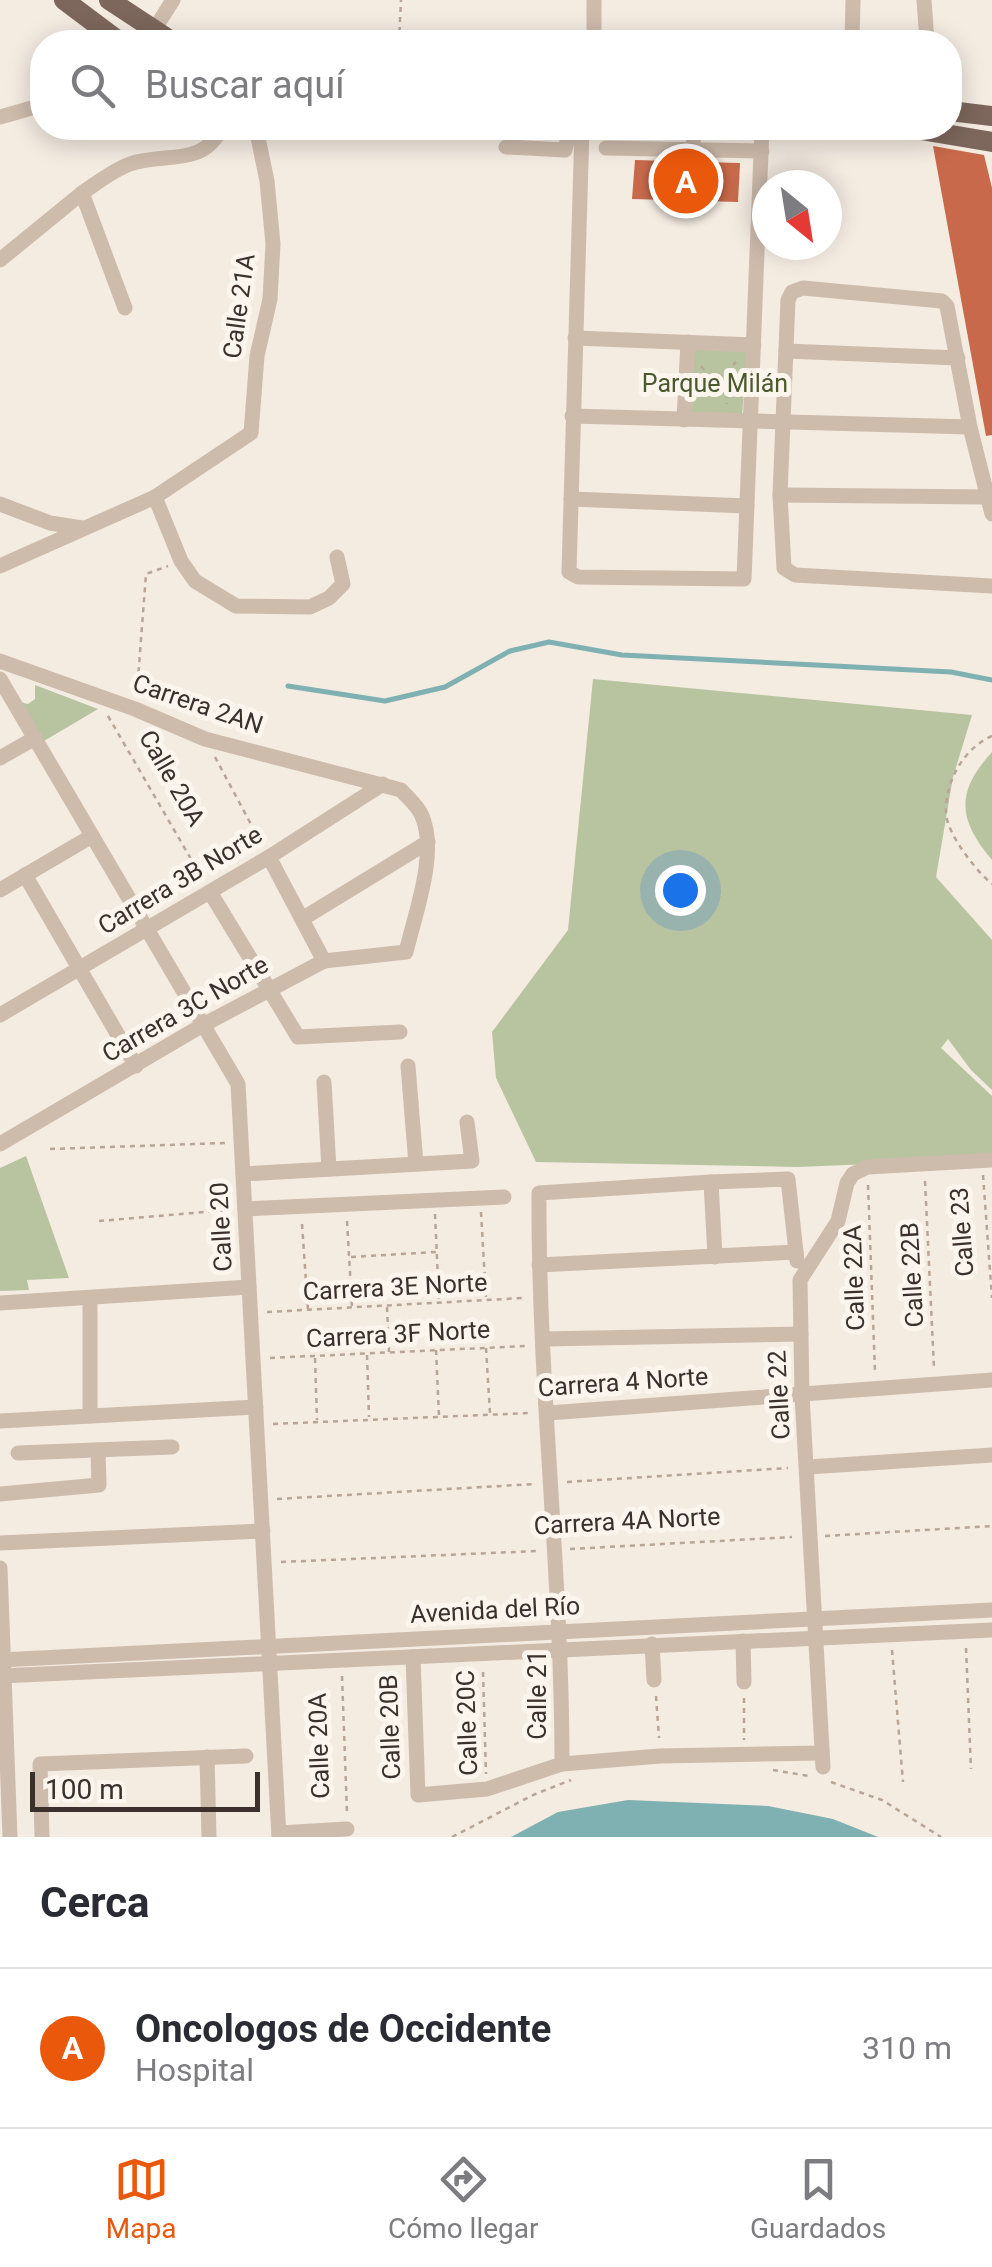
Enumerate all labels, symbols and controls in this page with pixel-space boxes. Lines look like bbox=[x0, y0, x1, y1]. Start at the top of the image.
search box bbox=[30, 30, 962, 140]
icon: search bbox=[65, 58, 120, 113]
text: Buscar aquí bbox=[145, 63, 345, 107]
pin: A bbox=[654, 144, 718, 218]
north arrow bbox=[752, 170, 842, 260]
street label: Calle 21A bbox=[217, 252, 261, 360]
park label: Parque Milán bbox=[642, 369, 788, 398]
street label: Carrera 2AN bbox=[129, 668, 267, 740]
street label: Calle 20A bbox=[133, 725, 211, 831]
street label: Carrera 3B Norte bbox=[93, 820, 267, 940]
your location bbox=[655, 865, 706, 916]
street label: Carrera 3C Norte bbox=[97, 950, 273, 1068]
street label: Calle 20 bbox=[204, 1182, 238, 1272]
street label: Calle 23 bbox=[944, 1186, 980, 1278]
street label: Calle 22B bbox=[895, 1222, 929, 1328]
street label: Calle 22A bbox=[838, 1225, 870, 1331]
street label: Carrera 3E Norte bbox=[302, 1268, 488, 1306]
street label: Carrera 3F Norte bbox=[305, 1315, 491, 1353]
street label: Calle 22 bbox=[762, 1350, 796, 1440]
street label: Carrera 4 Norte bbox=[537, 1362, 709, 1402]
street label: Carrera 4A Norte bbox=[533, 1502, 721, 1540]
street label: Avenida del Río bbox=[409, 1591, 581, 1629]
street label: Calle 21 bbox=[523, 1650, 552, 1740]
street label: Calle 20C bbox=[451, 1670, 483, 1776]
street label: Calle 20B bbox=[374, 1674, 406, 1780]
street label: Calle 20A bbox=[303, 1693, 335, 1799]
scale bar bbox=[30, 1767, 260, 1812]
text: 100 m bbox=[45, 1773, 124, 1806]
text: Cerca bbox=[40, 1878, 150, 1927]
text: Oncologos de Occidente bbox=[135, 2007, 551, 2051]
text: A bbox=[62, 2029, 83, 2067]
text: 310 m bbox=[862, 2029, 952, 2067]
text: Hospital bbox=[135, 2051, 254, 2089]
tab: Mapa bbox=[106, 2152, 176, 2245]
tab: Cómo llegar bbox=[388, 2152, 538, 2245]
tab: Guardados bbox=[750, 2152, 886, 2245]

